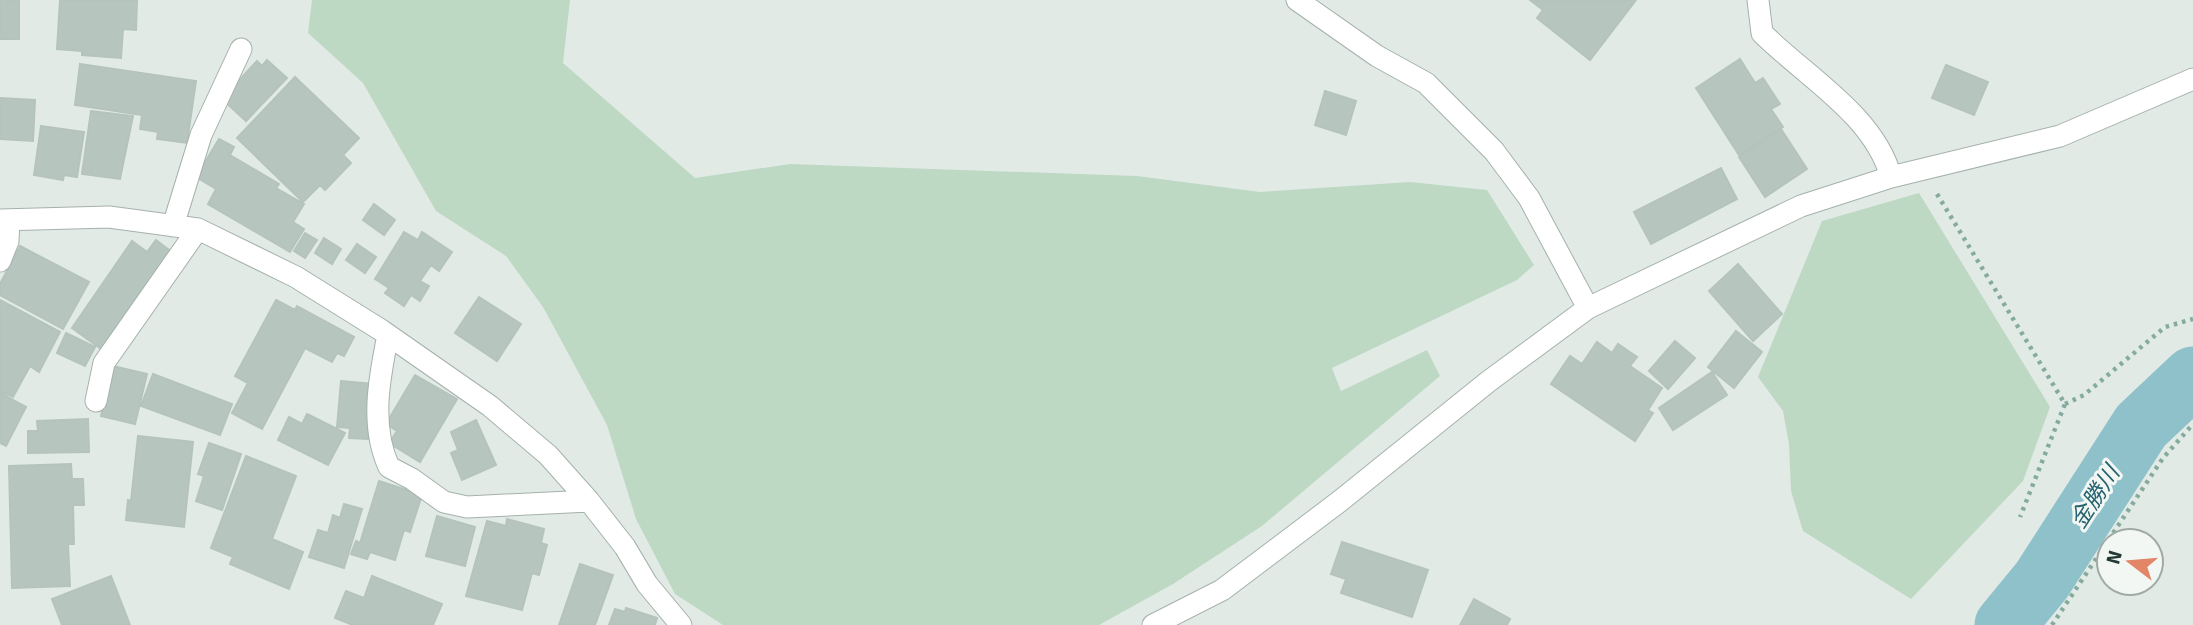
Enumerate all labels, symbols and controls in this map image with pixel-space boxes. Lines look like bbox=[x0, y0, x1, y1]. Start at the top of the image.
water label: 金勝川 bbox=[2064, 458, 2128, 534]
north arrow bbox=[2095, 527, 2165, 597]
text: N bbox=[2101, 548, 2128, 567]

